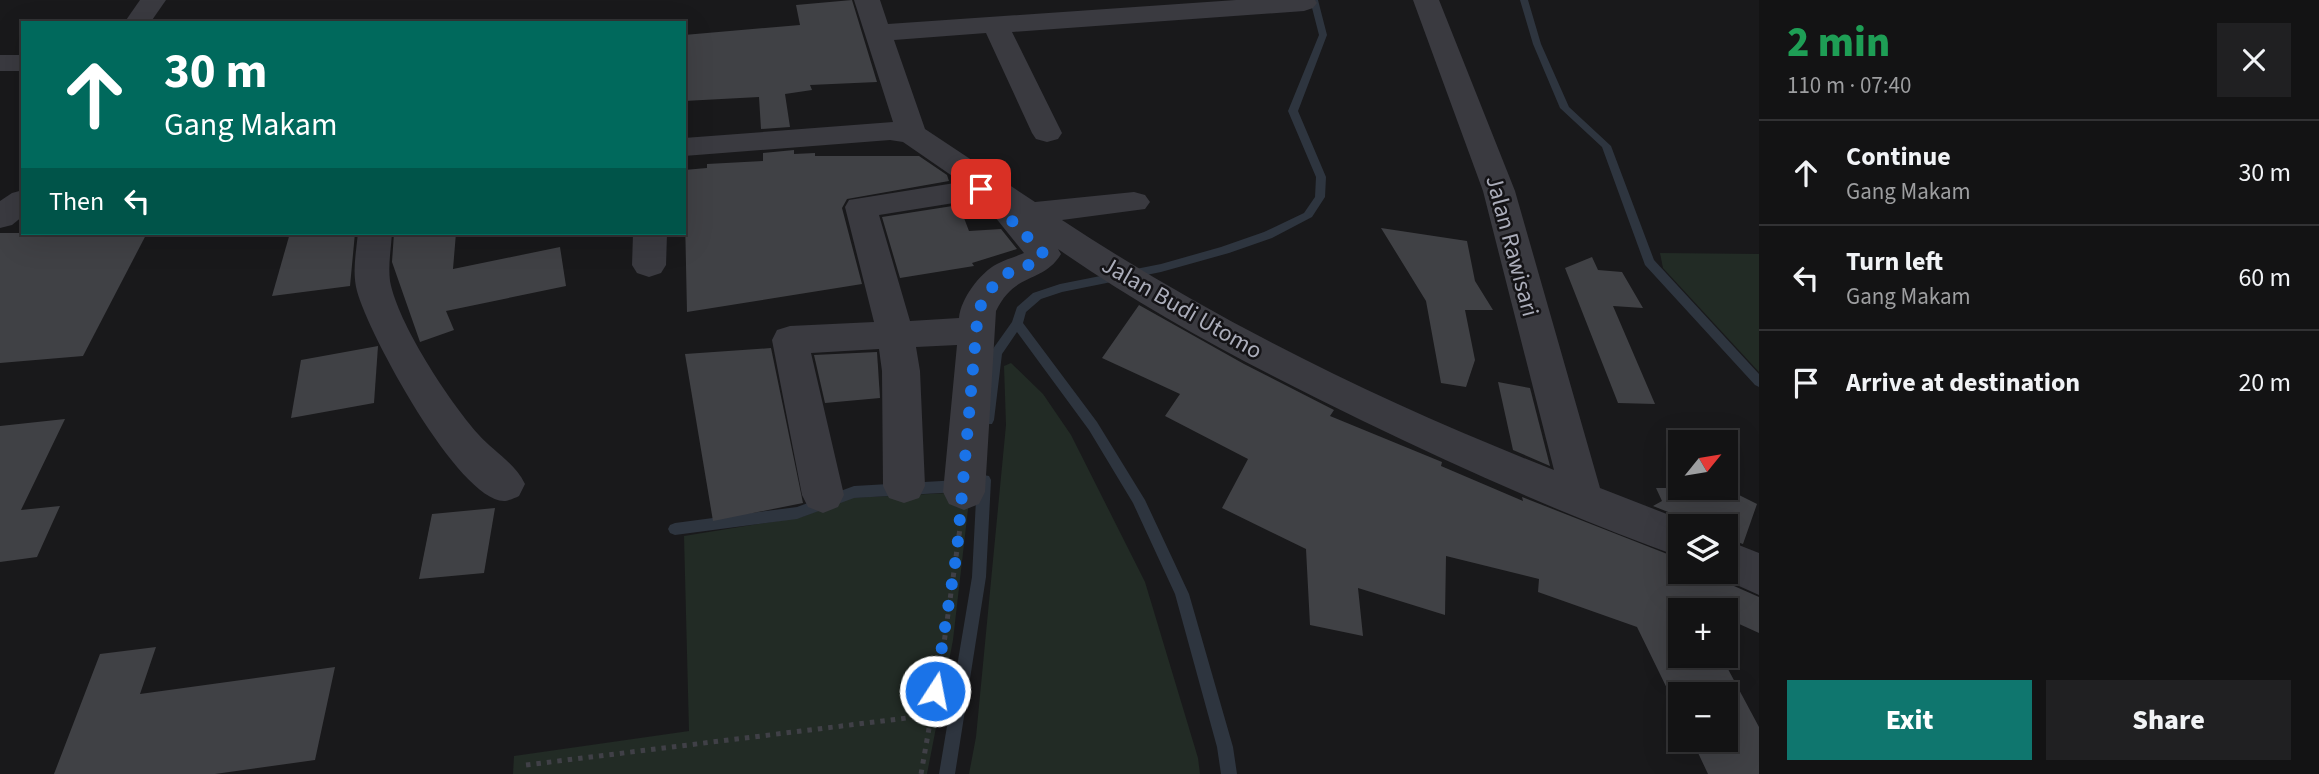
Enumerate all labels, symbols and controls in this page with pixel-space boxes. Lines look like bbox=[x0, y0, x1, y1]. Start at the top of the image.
text: 2 min bbox=[1787, 13, 1890, 73]
button: close bbox=[2217, 23, 2291, 97]
text: 30 m bbox=[164, 37, 268, 107]
icon: ahead bbox=[49, 49, 140, 140]
text: 110 m · 07:40 bbox=[1787, 69, 1911, 102]
text: Gang Makam bbox=[164, 102, 337, 148]
text: Continue bbox=[1846, 138, 1951, 175]
icon: ahead bbox=[1787, 154, 1825, 192]
text: 30 m bbox=[2238, 154, 2291, 191]
pin bbox=[951, 159, 1011, 219]
icon: arrive bbox=[962, 170, 1000, 208]
street label: Jalan Rawisari bbox=[1476, 171, 1548, 321]
text: Gang Makam bbox=[1846, 175, 1971, 208]
icon: left bbox=[118, 182, 156, 220]
text: Then bbox=[49, 183, 104, 220]
text: Turn left bbox=[1846, 243, 1943, 280]
street label: Jalan Budi Utomo bbox=[1095, 248, 1269, 368]
icon: left bbox=[1787, 259, 1825, 297]
text: 60 m bbox=[2238, 259, 2291, 296]
text: Gang Makam bbox=[1846, 280, 1971, 313]
icon: arrive bbox=[1787, 364, 1825, 402]
text: Arrive at destination bbox=[1846, 364, 2080, 401]
text: 20 m bbox=[2238, 364, 2291, 401]
north arrow bbox=[1668, 430, 1738, 500]
map controls bbox=[1668, 430, 1738, 752]
button: layers bbox=[1668, 514, 1738, 584]
button: + bbox=[1668, 598, 1738, 668]
position arrow bbox=[898, 654, 972, 728]
button: Exit bbox=[1787, 680, 2032, 760]
button: Share bbox=[2046, 680, 2291, 760]
button: − bbox=[1668, 682, 1738, 752]

